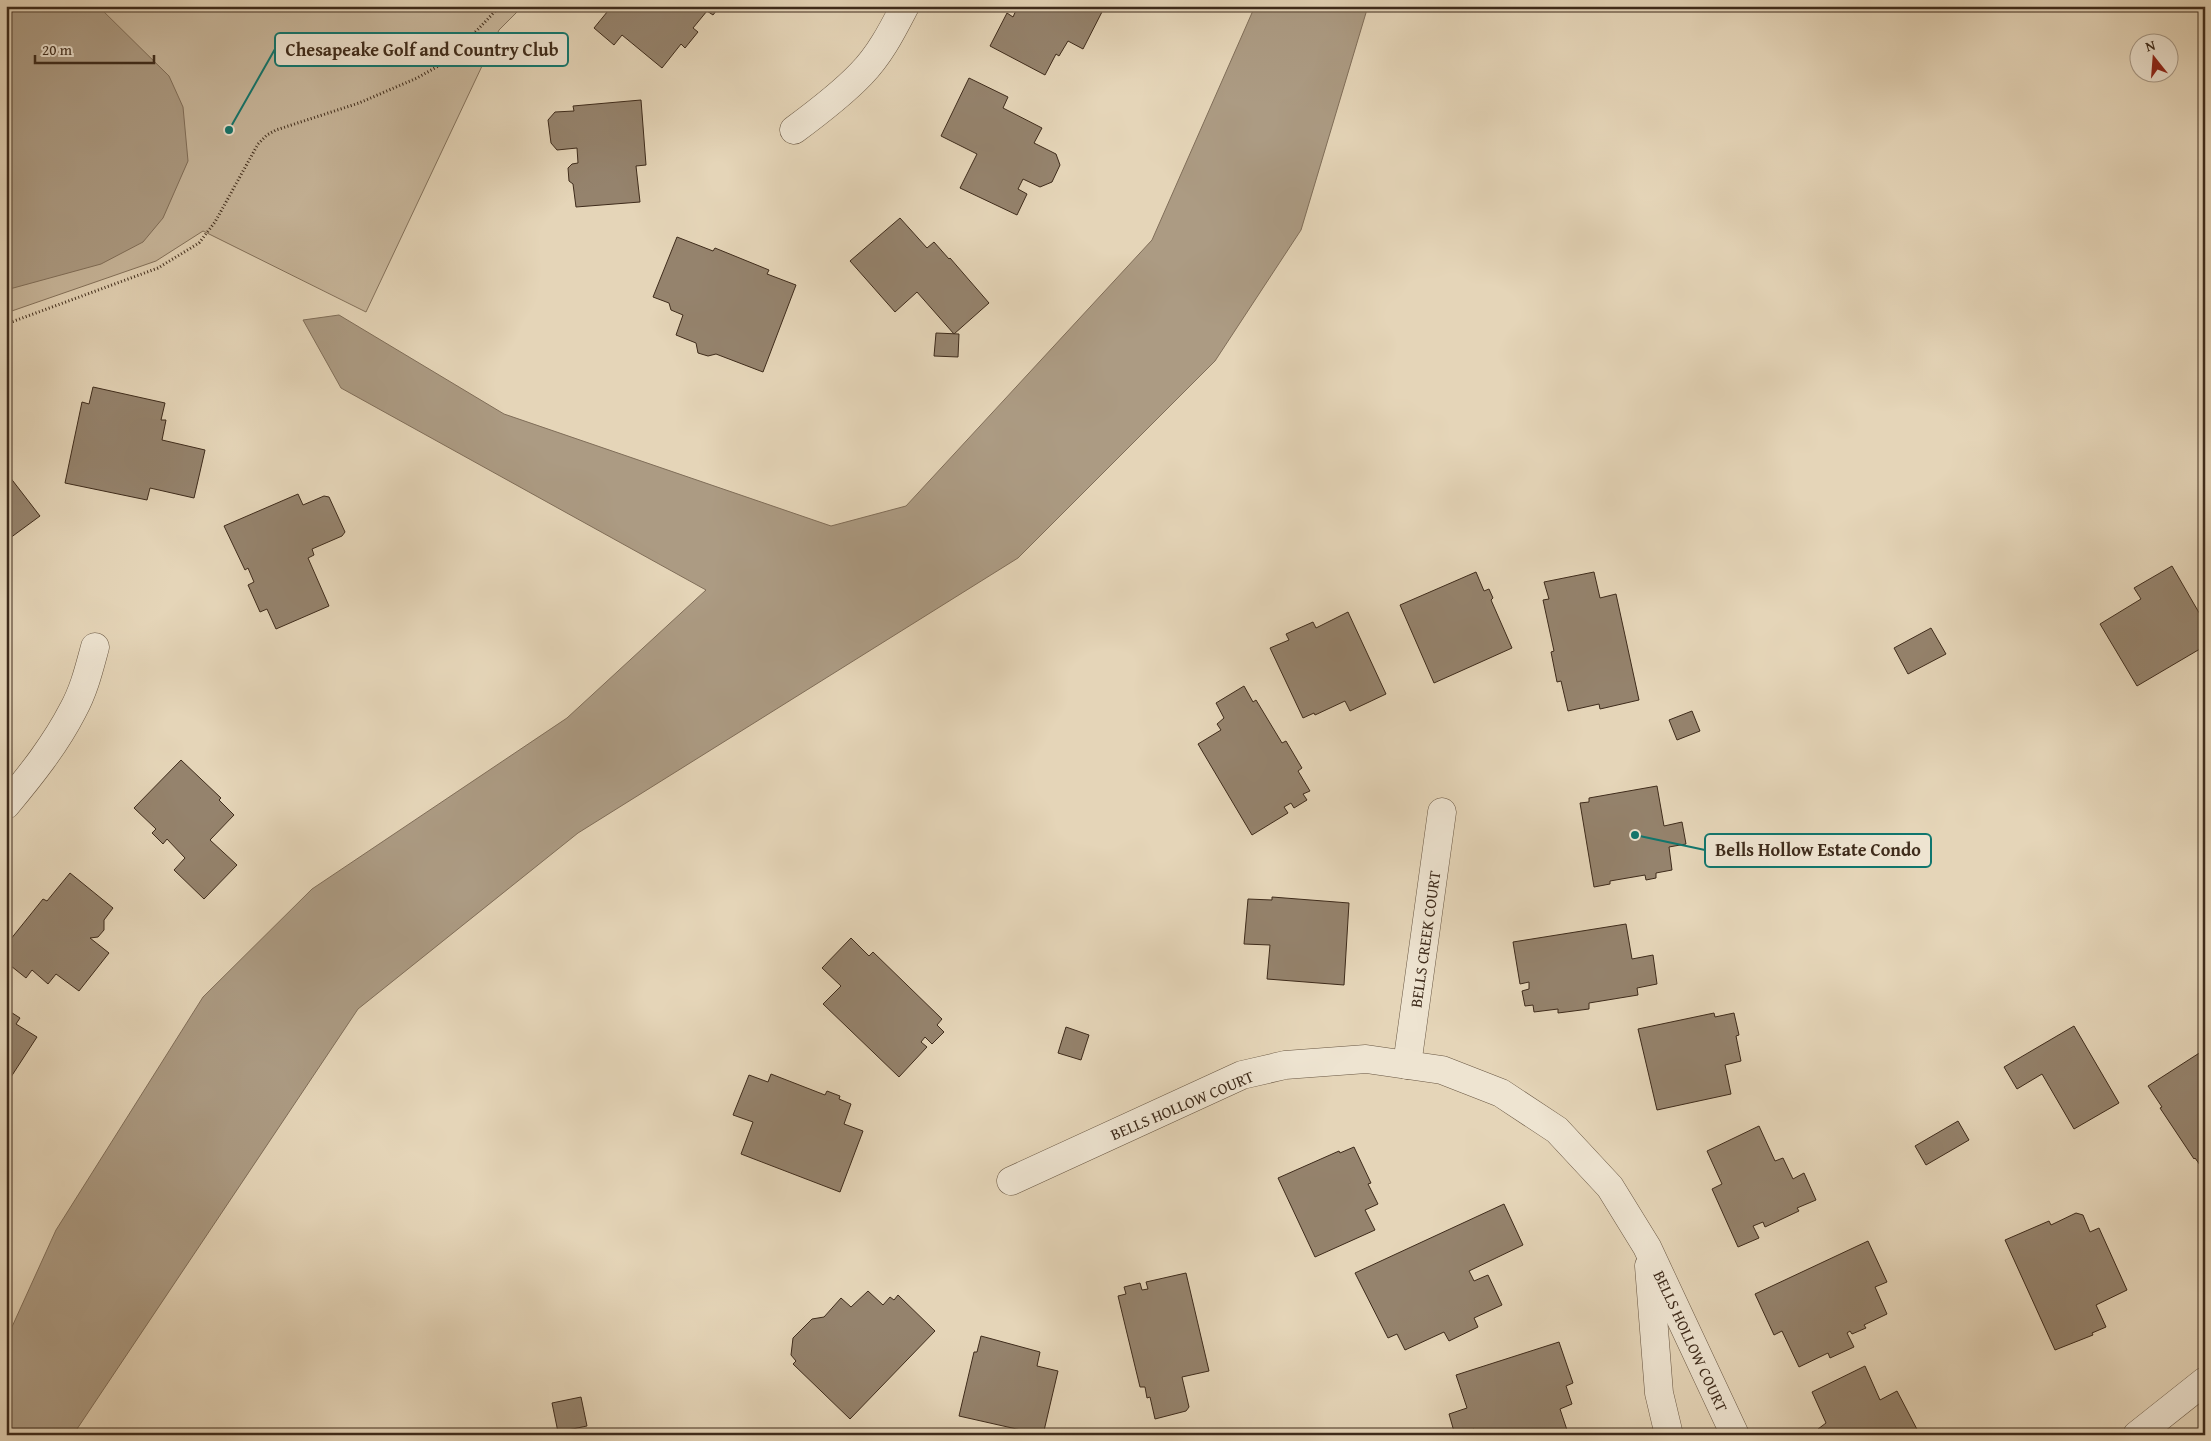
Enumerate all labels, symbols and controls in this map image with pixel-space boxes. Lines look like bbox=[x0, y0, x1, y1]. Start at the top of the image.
scale bar bbox=[35, 32, 154, 64]
north arrow bbox=[2128, 32, 2178, 82]
callout: Chesapeake Golf and Country Club bbox=[275, 33, 568, 66]
text: N bbox=[2143, 34, 2158, 56]
text: Chesapeake Golf and Country Club bbox=[285, 36, 559, 63]
text: 20 m bbox=[42, 39, 73, 60]
callout: Bells Hollow Estate Condo bbox=[1705, 834, 1931, 867]
text: Bells Hollow Estate Condo bbox=[1715, 836, 1921, 863]
street label: BELLS CREEK COURT bbox=[1404, 869, 1446, 1009]
street label: BELLS HOLLOW COURT bbox=[1107, 1064, 1257, 1146]
street label: BELLS HOLLOW COURT bbox=[1648, 1266, 1734, 1416]

